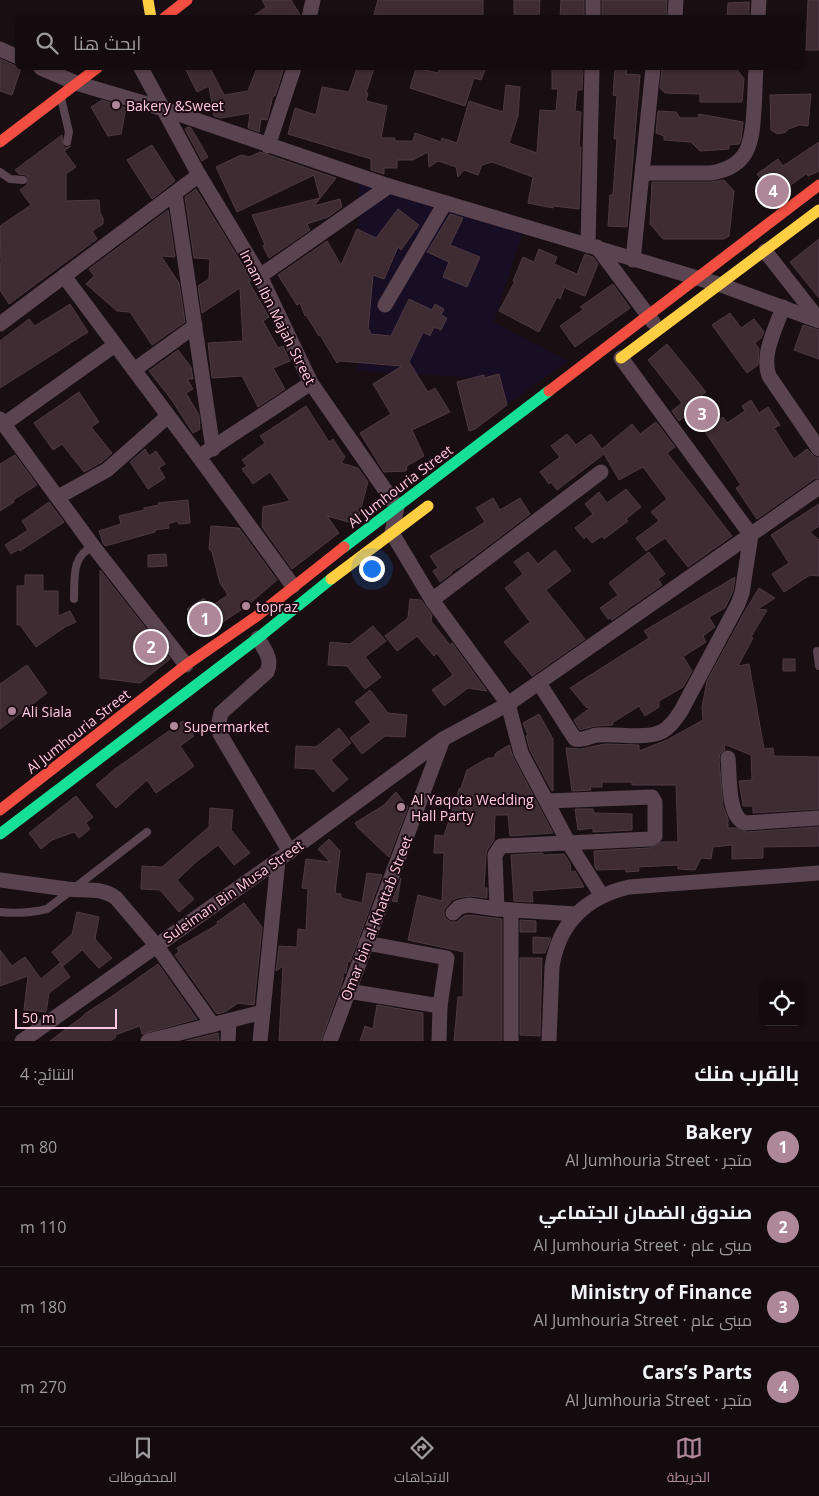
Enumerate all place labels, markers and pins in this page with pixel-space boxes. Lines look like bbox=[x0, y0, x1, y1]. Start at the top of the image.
place label: Bakery &Sweet bbox=[126, 96, 224, 115]
marker: Bakery &Sweet bbox=[110, 99, 122, 111]
pin: 4 bbox=[757, 172, 789, 210]
pin: 3 bbox=[686, 395, 718, 433]
place label: topraz bbox=[256, 597, 298, 616]
pin: 1 bbox=[189, 600, 221, 638]
marker: topraz bbox=[240, 600, 252, 612]
pin: 2 bbox=[135, 628, 167, 666]
place label: Ali Siala bbox=[22, 702, 72, 721]
marker: Ali Siala bbox=[6, 705, 18, 717]
place label: Supermarket bbox=[184, 717, 269, 736]
marker: Supermarket bbox=[168, 720, 180, 732]
place label: Al Yaqota Wedding Hall Party bbox=[411, 790, 534, 825]
marker: Al Yaqota Wedding Hall Party bbox=[395, 801, 407, 813]

